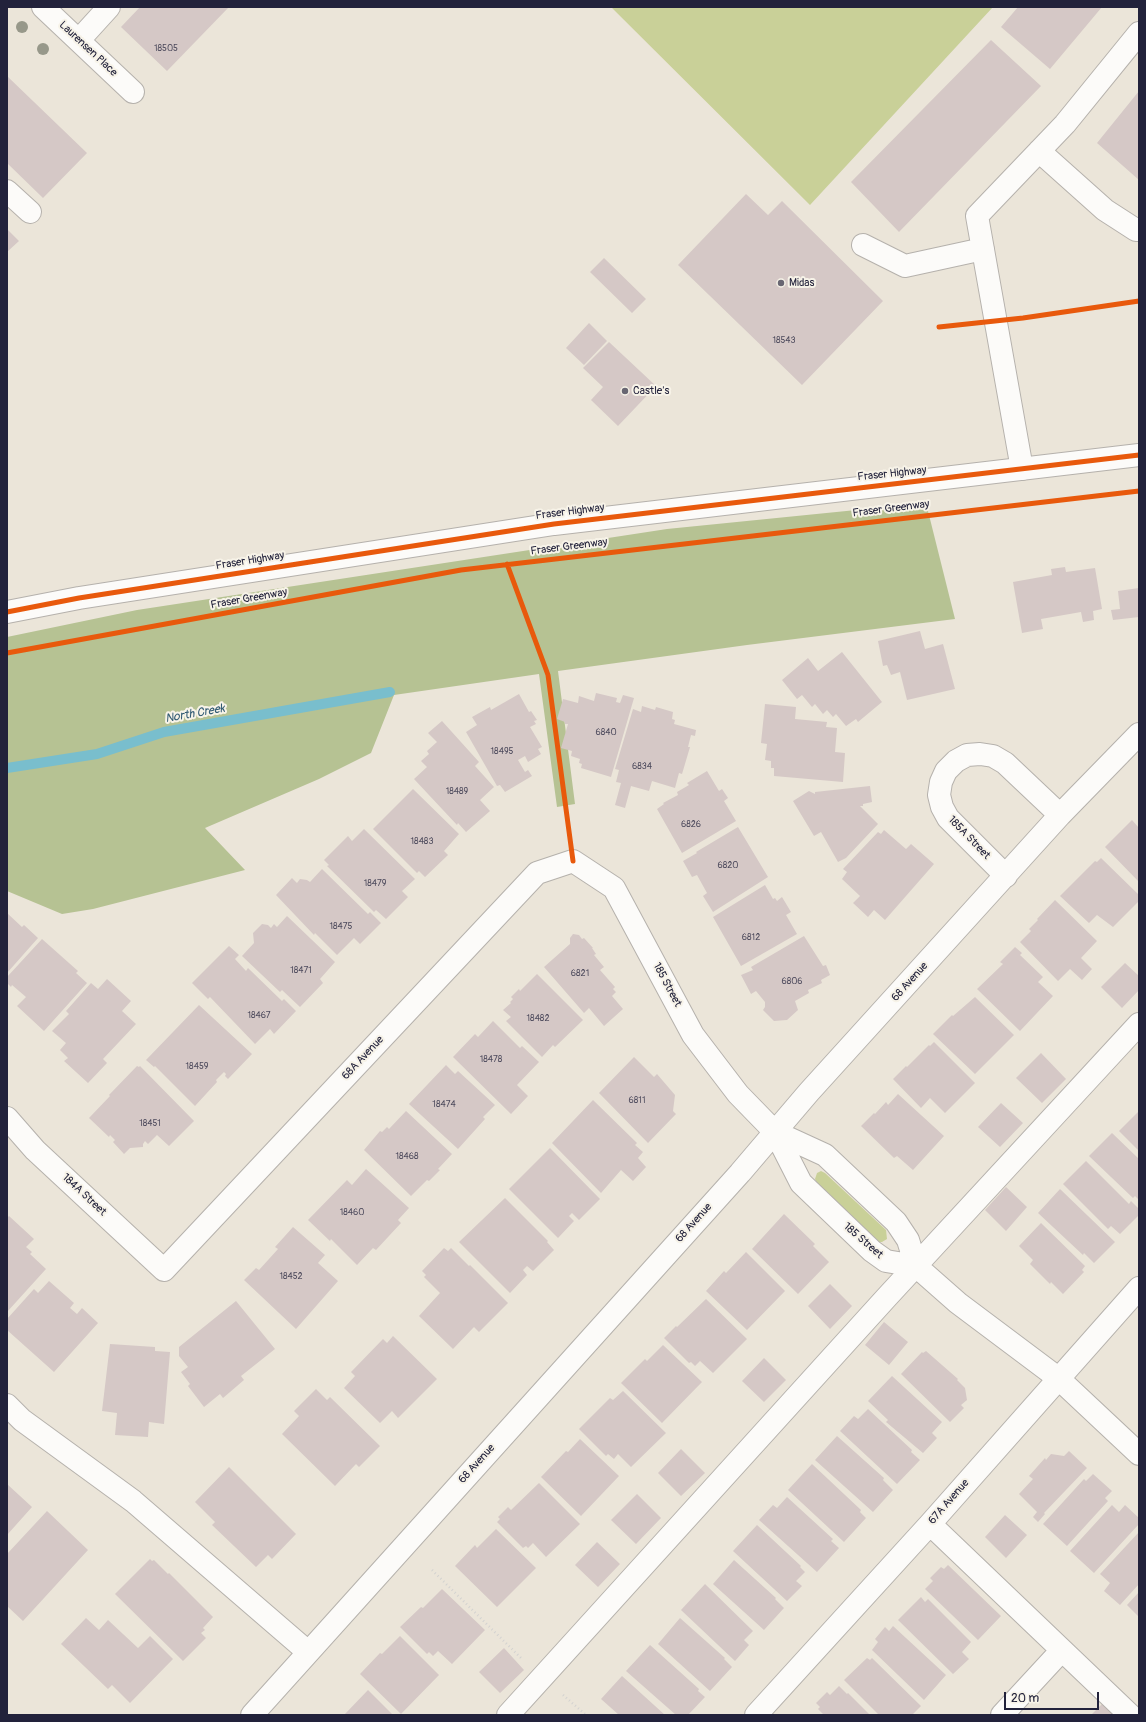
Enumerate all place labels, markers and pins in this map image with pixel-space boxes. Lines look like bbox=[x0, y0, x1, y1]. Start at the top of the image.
place label: Midas bbox=[789, 276, 814, 290]
marker: Midas bbox=[776, 278, 786, 288]
place label: Castle's bbox=[633, 384, 669, 398]
marker: Castle's bbox=[620, 386, 630, 396]

